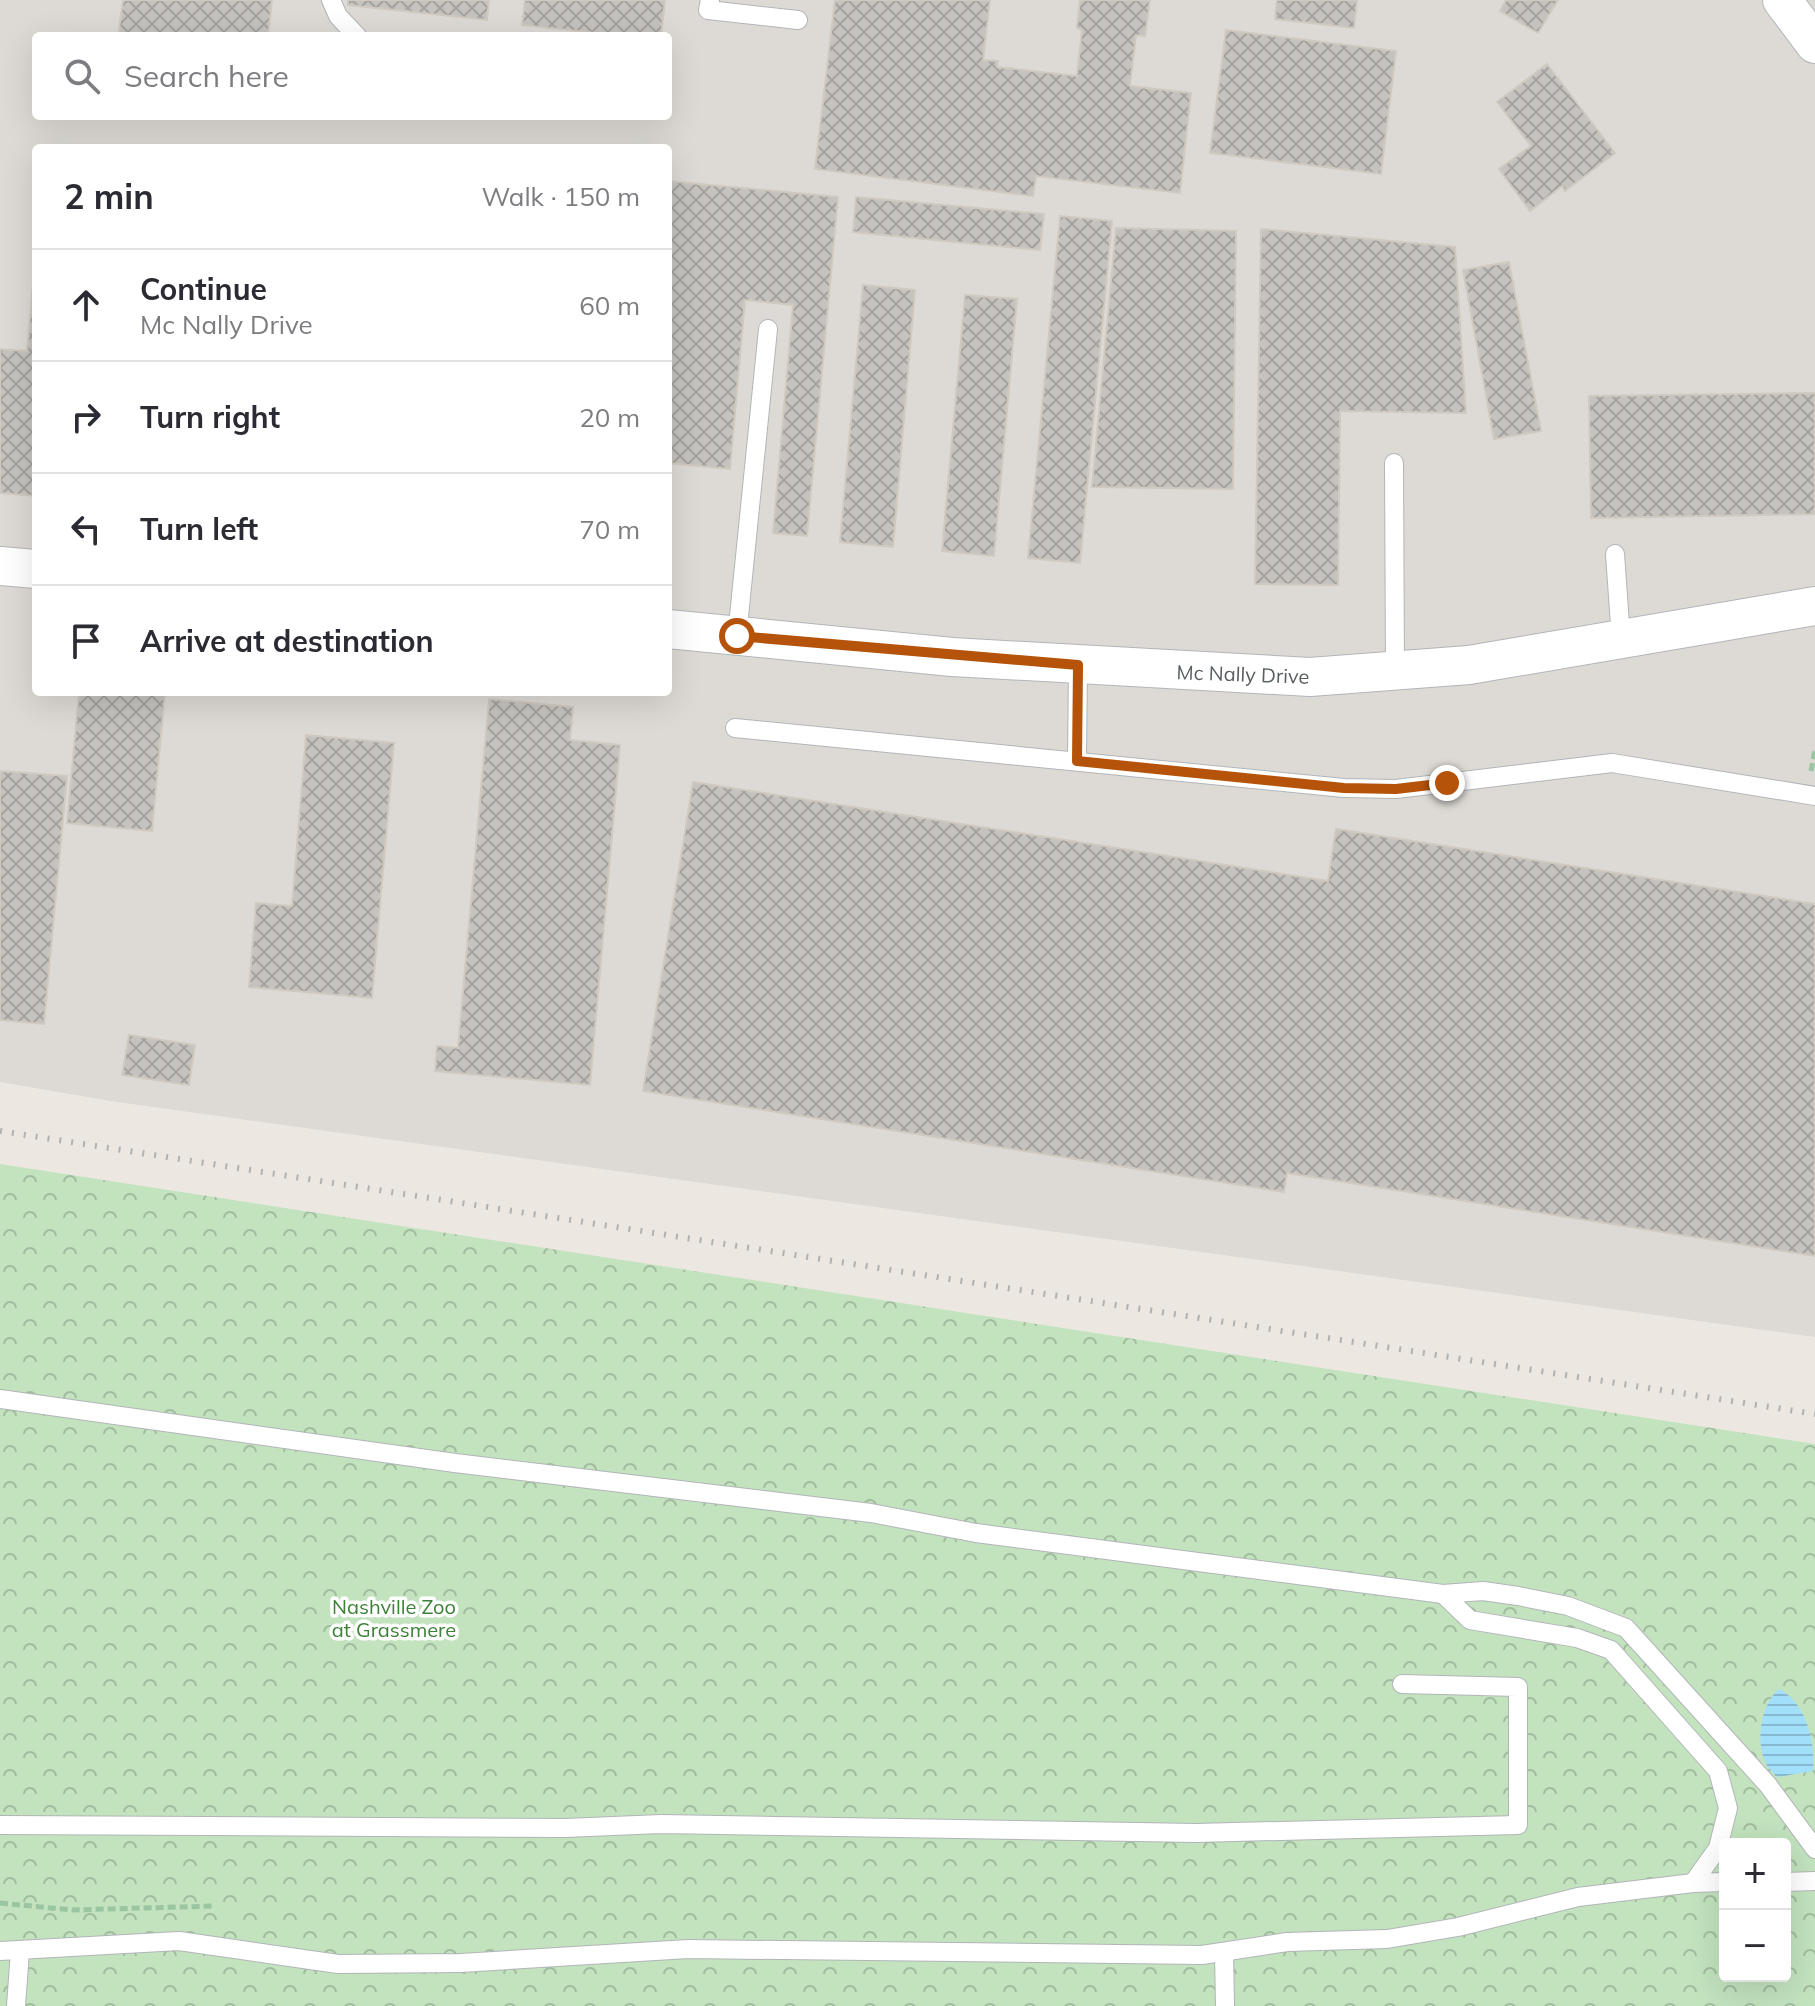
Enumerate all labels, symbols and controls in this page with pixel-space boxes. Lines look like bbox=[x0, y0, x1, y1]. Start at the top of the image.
search box bbox=[32, 32, 672, 120]
icon: search bbox=[60, 54, 104, 98]
text: Search here bbox=[124, 57, 289, 95]
text: 2 min bbox=[64, 175, 154, 218]
text: Walk · 150 m bbox=[481, 180, 640, 213]
text: Continue bbox=[140, 270, 267, 308]
icon: ahead bbox=[64, 283, 108, 327]
text: 60 m bbox=[579, 289, 640, 322]
text: Mc Nally Drive bbox=[140, 308, 313, 341]
icon: right bbox=[64, 395, 108, 439]
text: Turn right bbox=[140, 398, 280, 436]
text: 20 m bbox=[579, 401, 640, 434]
icon: left bbox=[64, 507, 108, 551]
text: Turn left bbox=[140, 510, 258, 548]
text: 70 m bbox=[579, 513, 640, 546]
route start bbox=[719, 618, 755, 654]
icon: arrive bbox=[64, 619, 108, 663]
text: Arrive at destination bbox=[140, 622, 434, 660]
street label: Mc Nally Drive bbox=[1176, 659, 1310, 689]
route end bbox=[1429, 765, 1465, 801]
park label: Nashville Zoo at Grassmere bbox=[332, 1594, 456, 1642]
map controls bbox=[1719, 1838, 1791, 1982]
button: + bbox=[1719, 1838, 1791, 1910]
button: − bbox=[1719, 1910, 1791, 1982]

